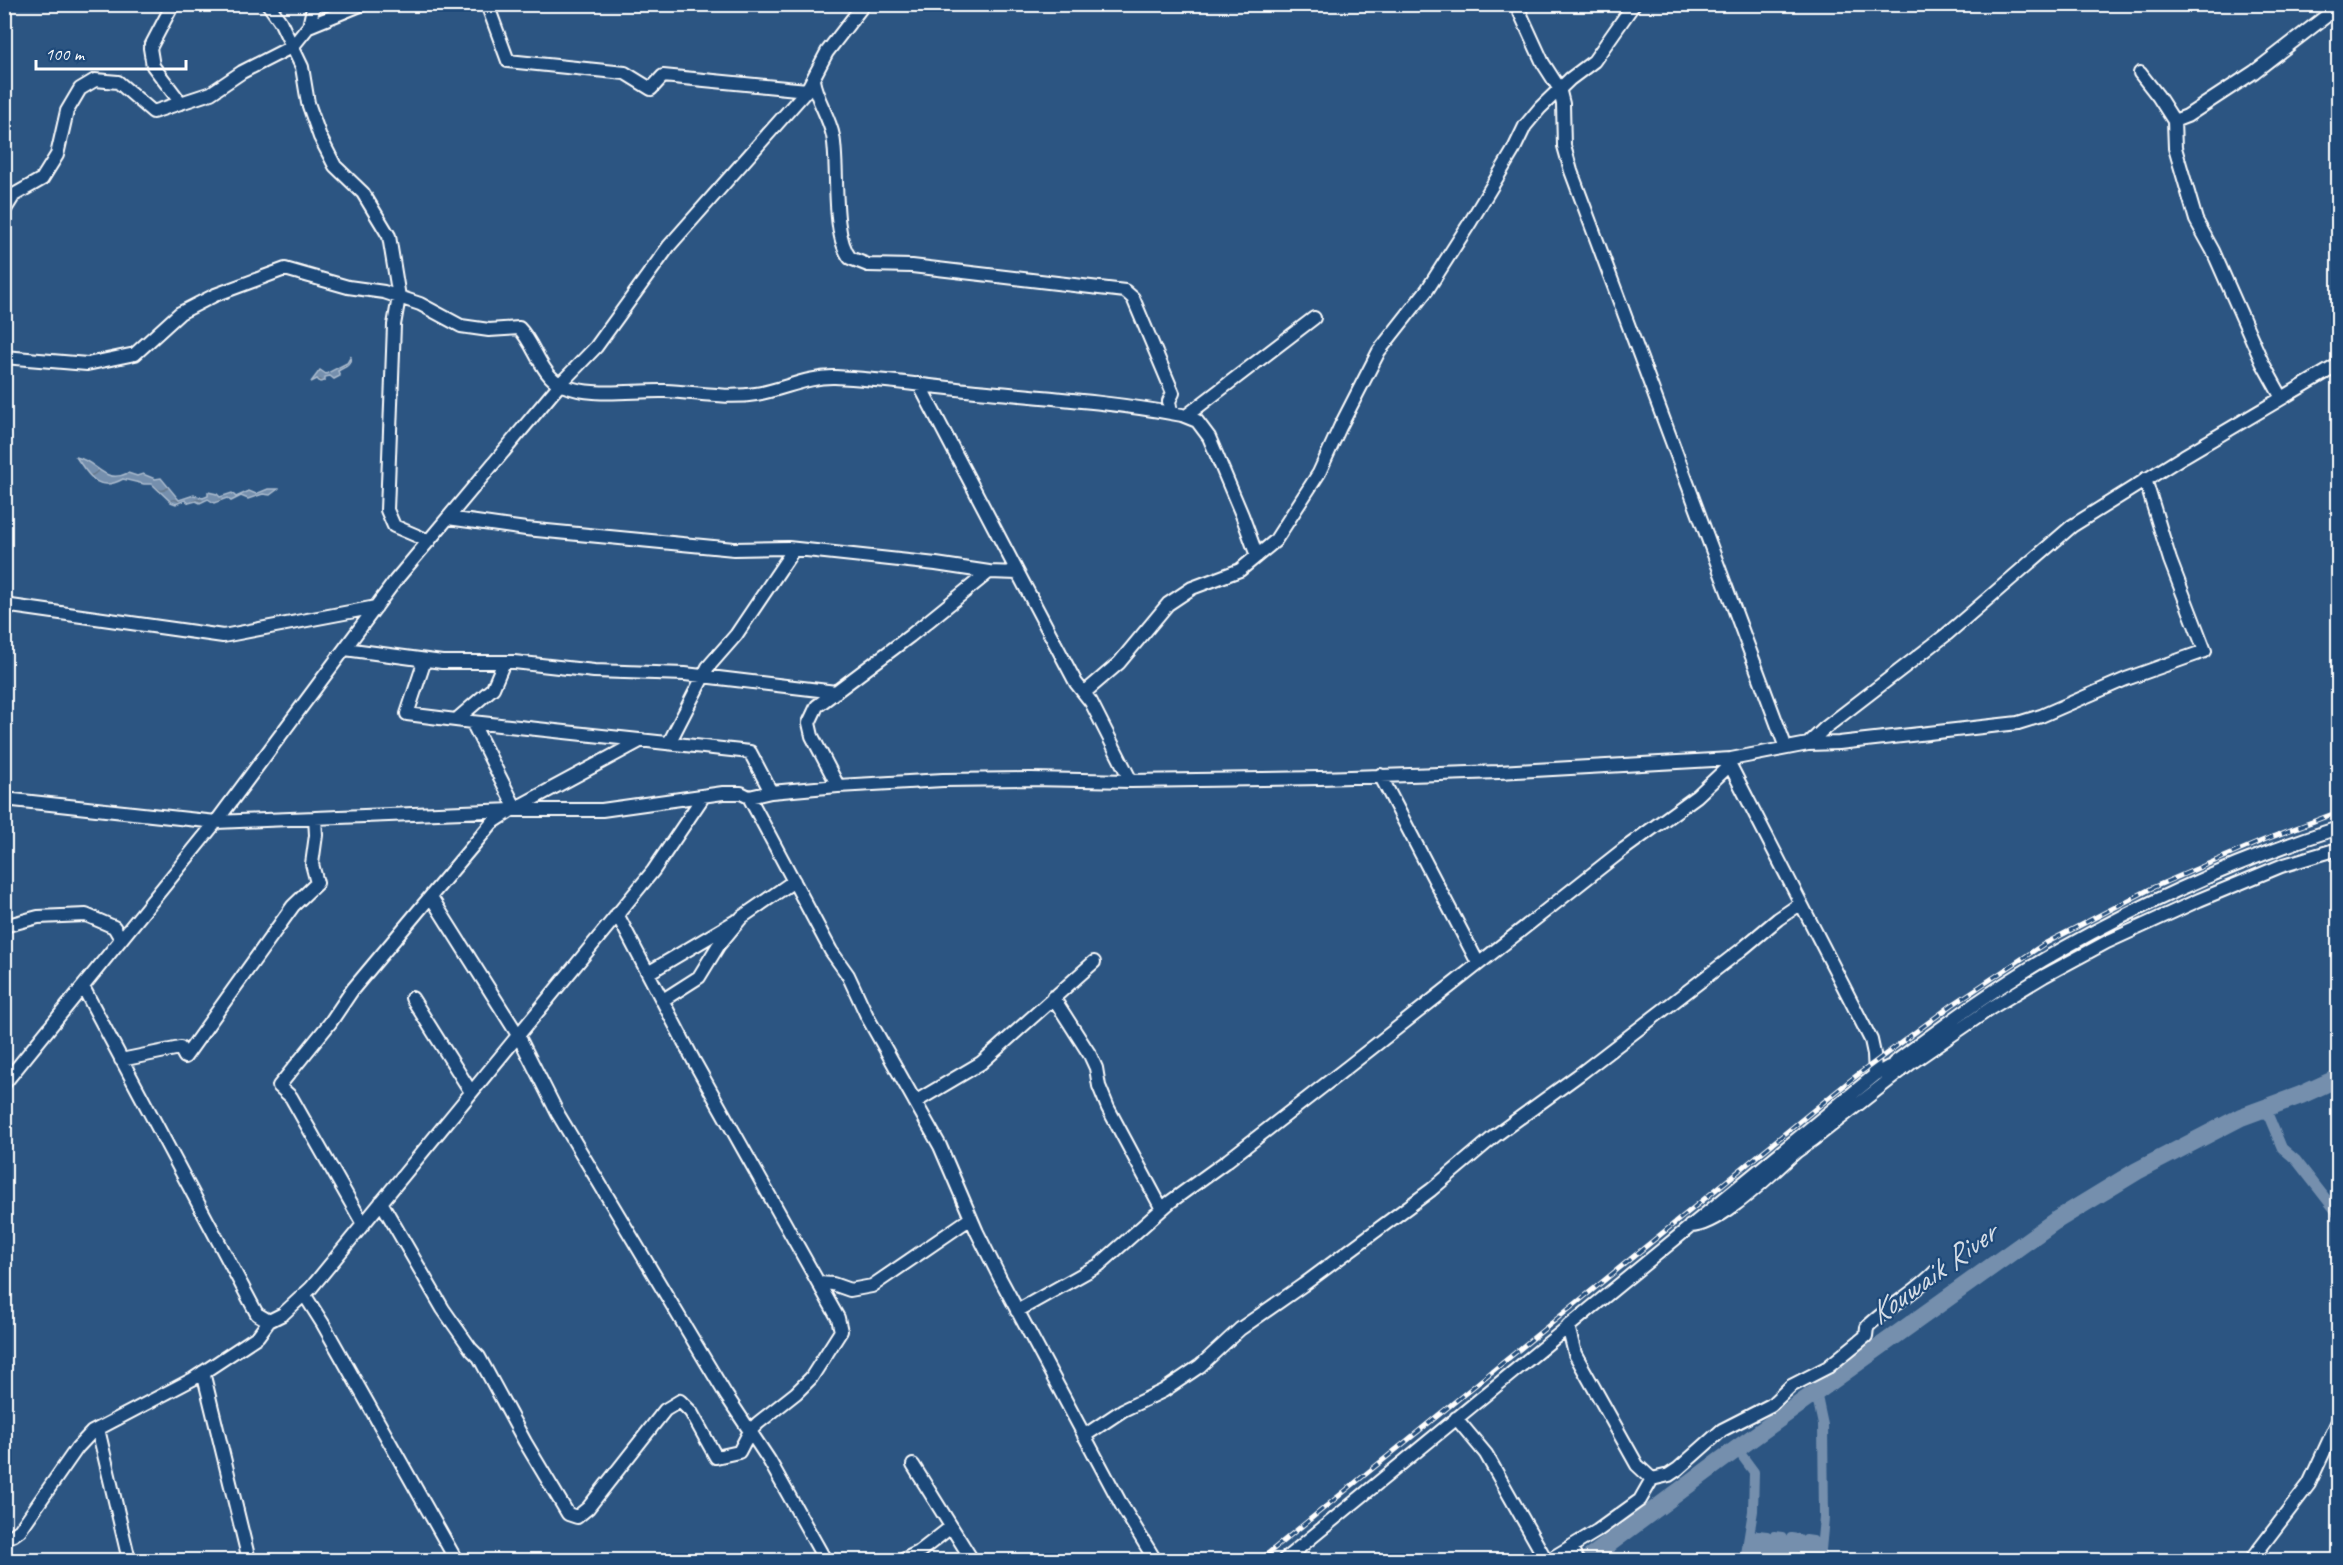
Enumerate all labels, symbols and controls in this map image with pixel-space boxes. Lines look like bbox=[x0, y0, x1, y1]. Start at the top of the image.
scale bar bbox=[36, 33, 186, 71]
text: 100 m bbox=[45, 43, 86, 65]
water label: Kouwaik River bbox=[1860, 1210, 2009, 1334]

